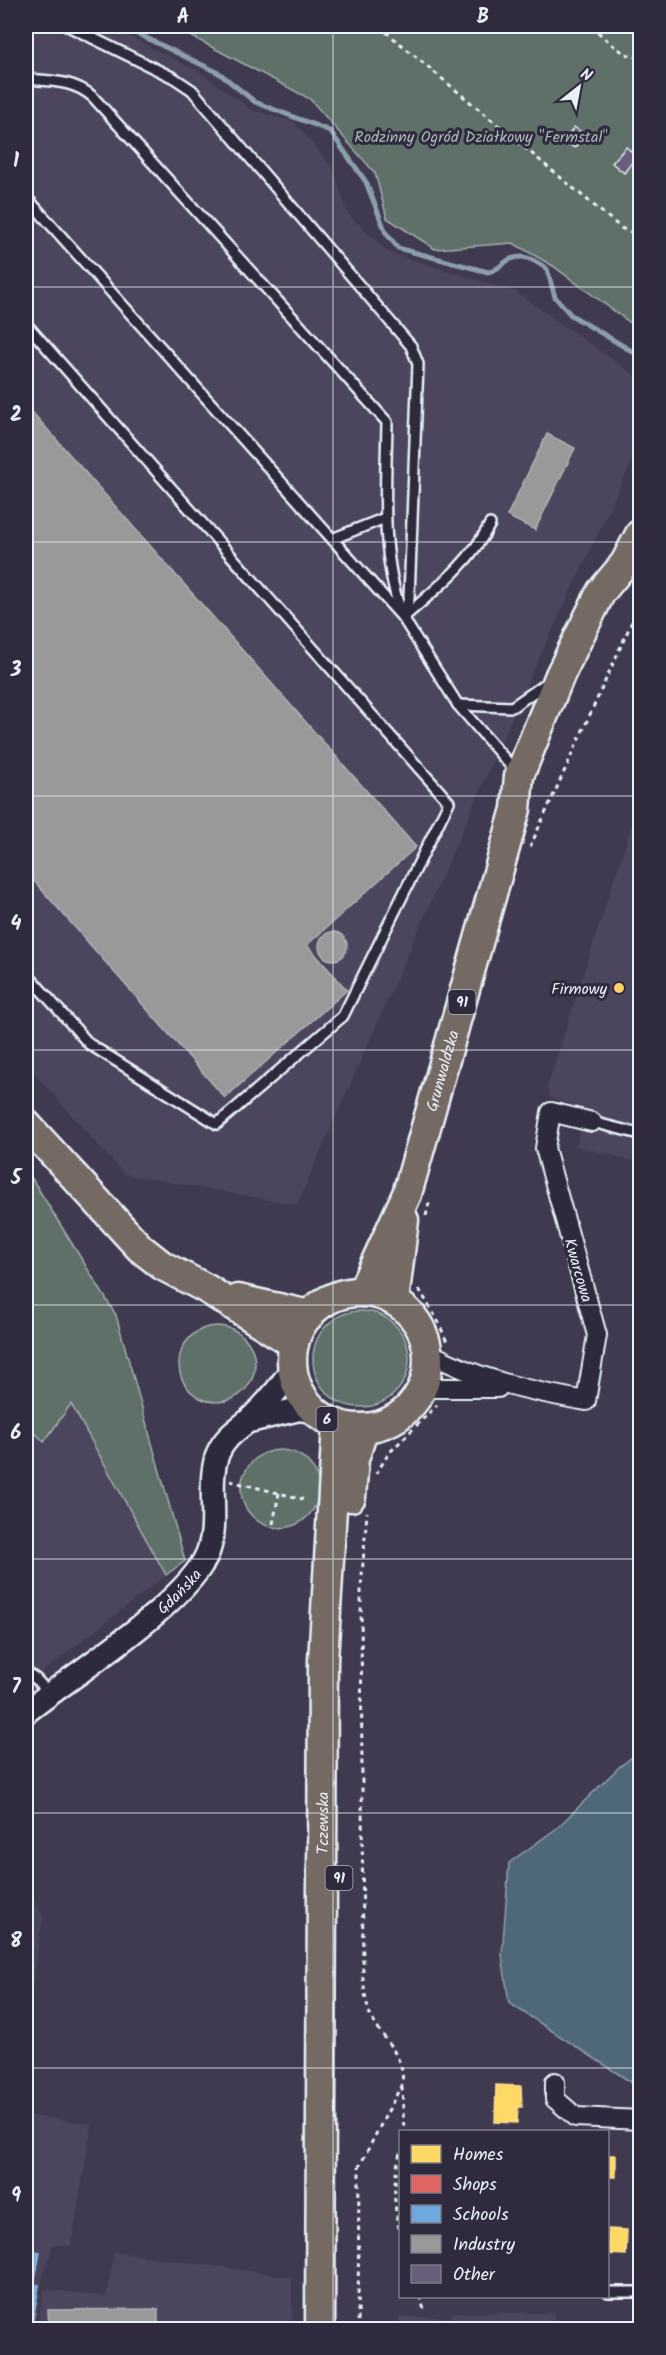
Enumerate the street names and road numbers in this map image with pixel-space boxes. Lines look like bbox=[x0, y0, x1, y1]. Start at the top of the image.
road number: 91 bbox=[448, 990, 476, 1014]
street label: Grunwaldzka bbox=[420, 1027, 467, 1115]
street label: Kwarcowa bbox=[556, 1235, 599, 1305]
road number: 6 bbox=[316, 1407, 338, 1431]
street label: Gdańska bbox=[152, 1564, 209, 1621]
street label: Tczewska bbox=[311, 1792, 336, 1854]
road number: 91 bbox=[326, 1866, 352, 1890]

